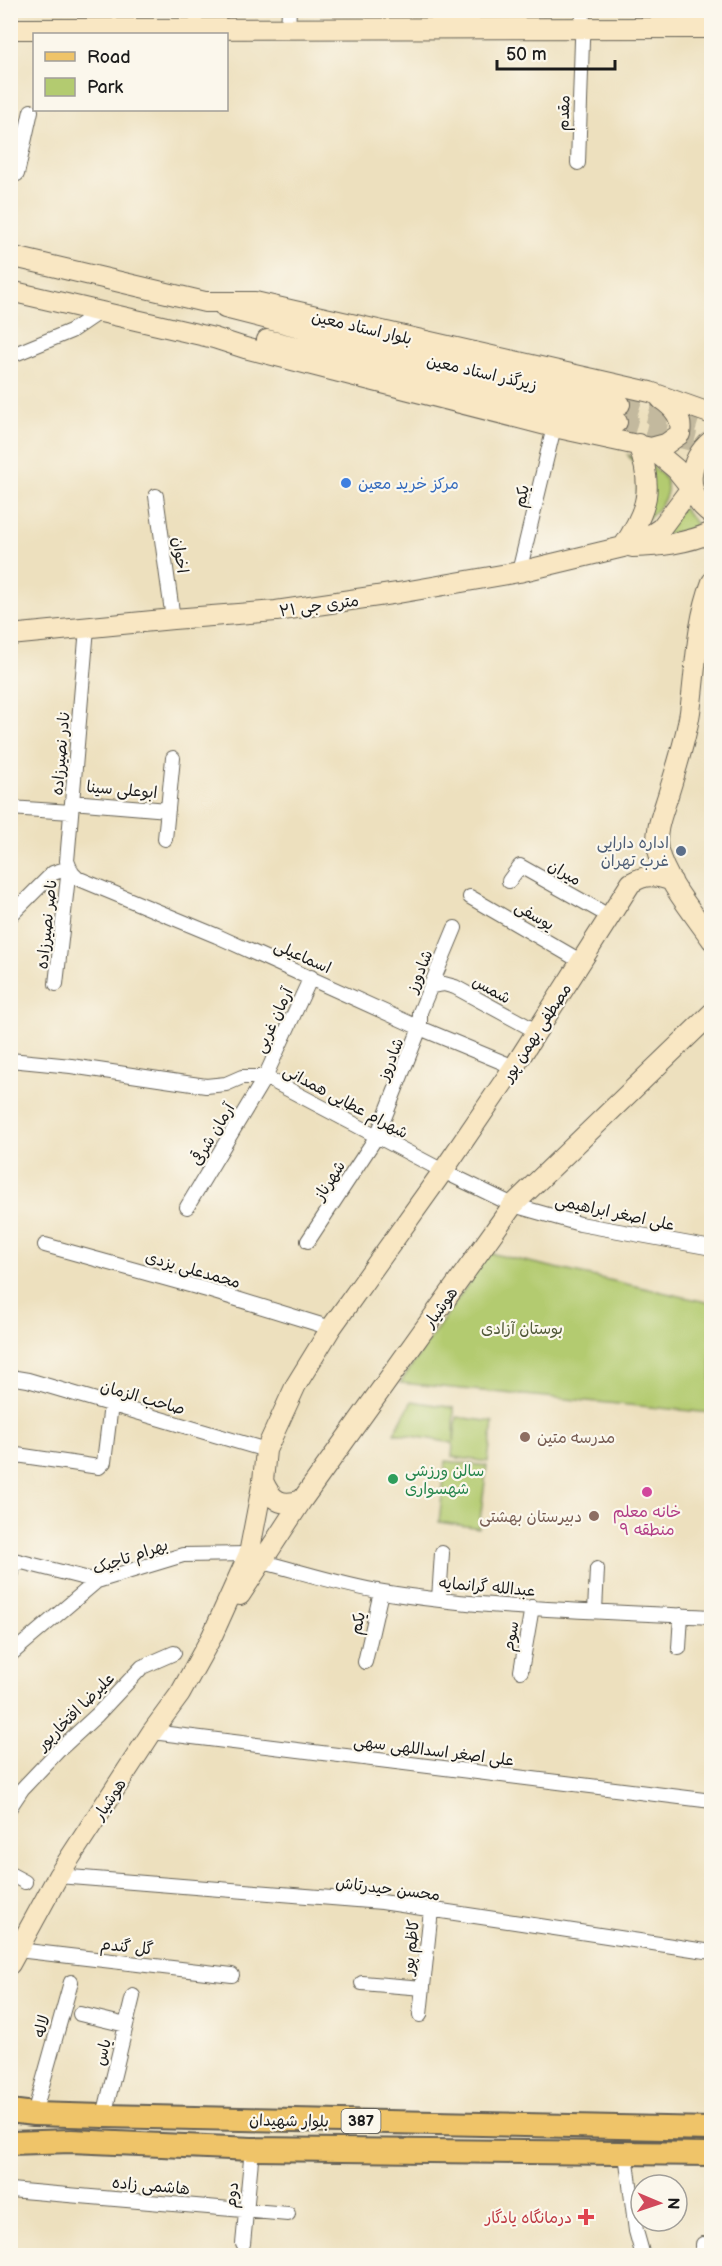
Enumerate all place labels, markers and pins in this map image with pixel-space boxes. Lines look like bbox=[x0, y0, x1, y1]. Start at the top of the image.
place label: مرکز خرید معین bbox=[358, 475, 459, 494]
marker: مرکز خرید معین bbox=[339, 476, 353, 490]
place label: اداره دارایی غرب تهران bbox=[597, 834, 669, 871]
marker: اداره دارایی غرب تهران bbox=[674, 844, 688, 858]
place label: مدرسه متین bbox=[537, 1429, 615, 1448]
marker: مدرسه متین bbox=[518, 1430, 532, 1444]
place label: سالن ورزشی شهسواری bbox=[405, 1462, 484, 1499]
marker: سالن ورزشی شهسواری bbox=[386, 1472, 400, 1486]
marker: خانه معلم منطقه ۹ bbox=[640, 1485, 654, 1499]
place label: خانه معلم منطقه ۹ bbox=[613, 1503, 681, 1540]
place label: دبیرستان بهشتی bbox=[479, 1508, 582, 1527]
marker: دبیرستان بهشتی bbox=[587, 1509, 601, 1523]
place label: درمانگاه یادگار bbox=[483, 2208, 572, 2228]
marker: درمانگاه یادگار bbox=[577, 2208, 595, 2226]

